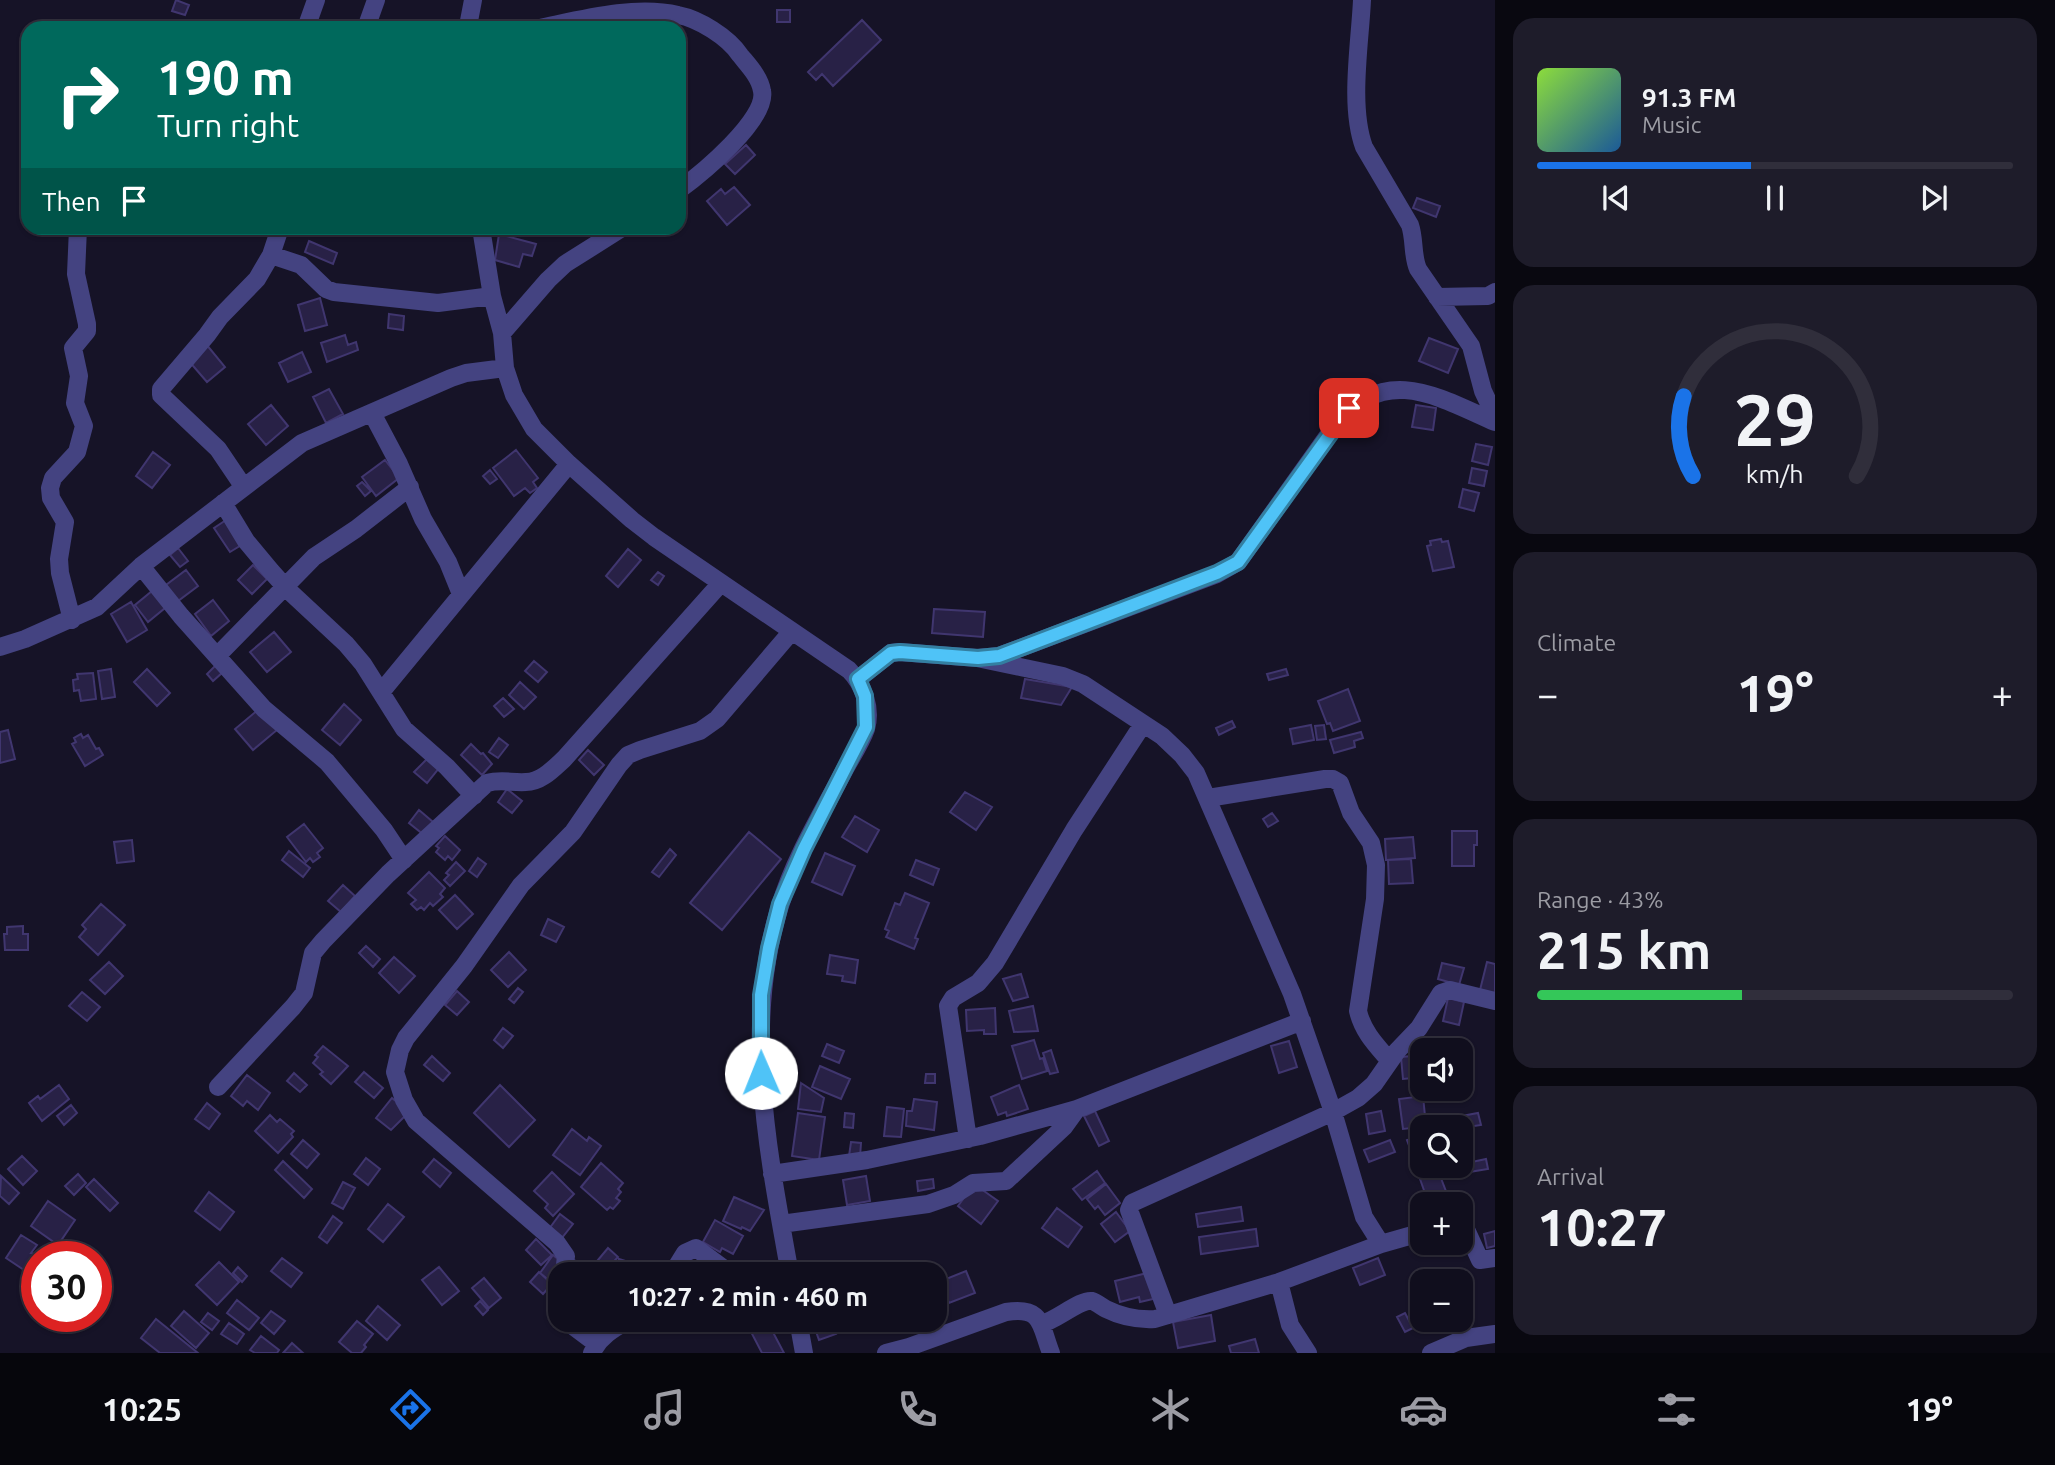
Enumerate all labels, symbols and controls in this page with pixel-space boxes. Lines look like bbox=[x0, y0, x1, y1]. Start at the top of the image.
icon: right bbox=[42, 49, 133, 140]
text: 190 m bbox=[157, 49, 294, 104]
text: 91.3 FM bbox=[1642, 83, 1736, 112]
text: Turn right bbox=[157, 107, 299, 143]
text: Music bbox=[1642, 112, 1701, 137]
icon: previous bbox=[1597, 179, 1635, 217]
icon: pause bbox=[1756, 179, 1794, 217]
icon: next bbox=[1915, 179, 1953, 217]
icon: arrive bbox=[115, 182, 153, 220]
text: Then bbox=[42, 187, 101, 216]
pin bbox=[1319, 378, 1379, 438]
text: 29 bbox=[1734, 378, 1816, 460]
icon: arrive bbox=[1330, 389, 1368, 427]
text: km/h bbox=[1746, 459, 1804, 487]
text: Climate bbox=[1537, 630, 1616, 655]
text: 19° bbox=[1736, 664, 1814, 722]
text: − bbox=[1537, 673, 1558, 715]
text: + bbox=[1992, 673, 2013, 715]
text: Range · 43% bbox=[1537, 887, 1664, 912]
text: 215 km bbox=[1537, 921, 1711, 979]
position arrow bbox=[724, 1036, 798, 1110]
map controls bbox=[1410, 1038, 1473, 1332]
button: sound bbox=[1410, 1038, 1473, 1101]
button: search bbox=[1410, 1115, 1473, 1178]
text: Arrival bbox=[1537, 1164, 1604, 1189]
button: + bbox=[1410, 1192, 1473, 1255]
text: 10:27 bbox=[1537, 1198, 1667, 1256]
speed limit sign: 30 bbox=[21, 1241, 112, 1332]
button: − bbox=[1410, 1269, 1473, 1332]
text: 10:27 · 2 min · 460 m bbox=[627, 1282, 868, 1311]
icon: directions bbox=[386, 1385, 435, 1434]
icon: music bbox=[640, 1385, 689, 1434]
icon: phone bbox=[893, 1385, 942, 1434]
icon: climate bbox=[1146, 1385, 1195, 1434]
icon: car bbox=[1399, 1385, 1448, 1434]
icon: filters bbox=[1652, 1385, 1701, 1434]
text: 10:25 bbox=[102, 1391, 182, 1427]
text: 19° bbox=[1905, 1391, 1953, 1427]

